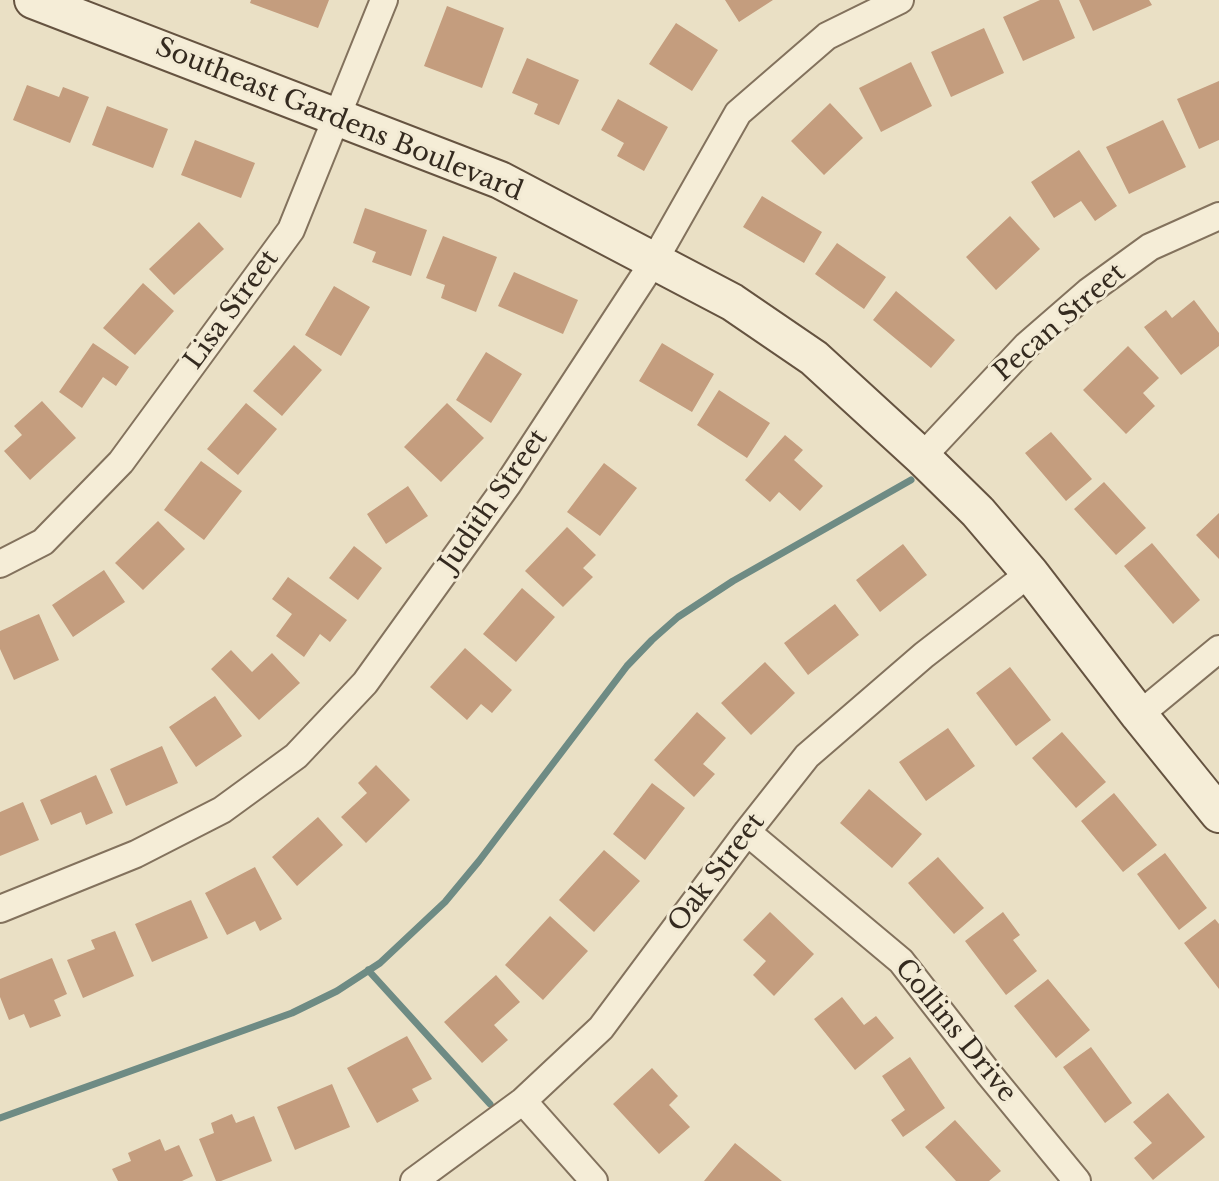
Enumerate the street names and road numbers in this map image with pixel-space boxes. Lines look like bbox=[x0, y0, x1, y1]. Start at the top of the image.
street label: Southeast Gardens Boulevard bbox=[151, 32, 527, 208]
street label: Lisa Street bbox=[178, 244, 286, 376]
street label: Pecan Street bbox=[988, 257, 1132, 389]
street label: Judith Street bbox=[433, 424, 555, 578]
street label: Oak Street bbox=[662, 808, 772, 938]
street label: Collins Drive bbox=[888, 953, 1022, 1109]

